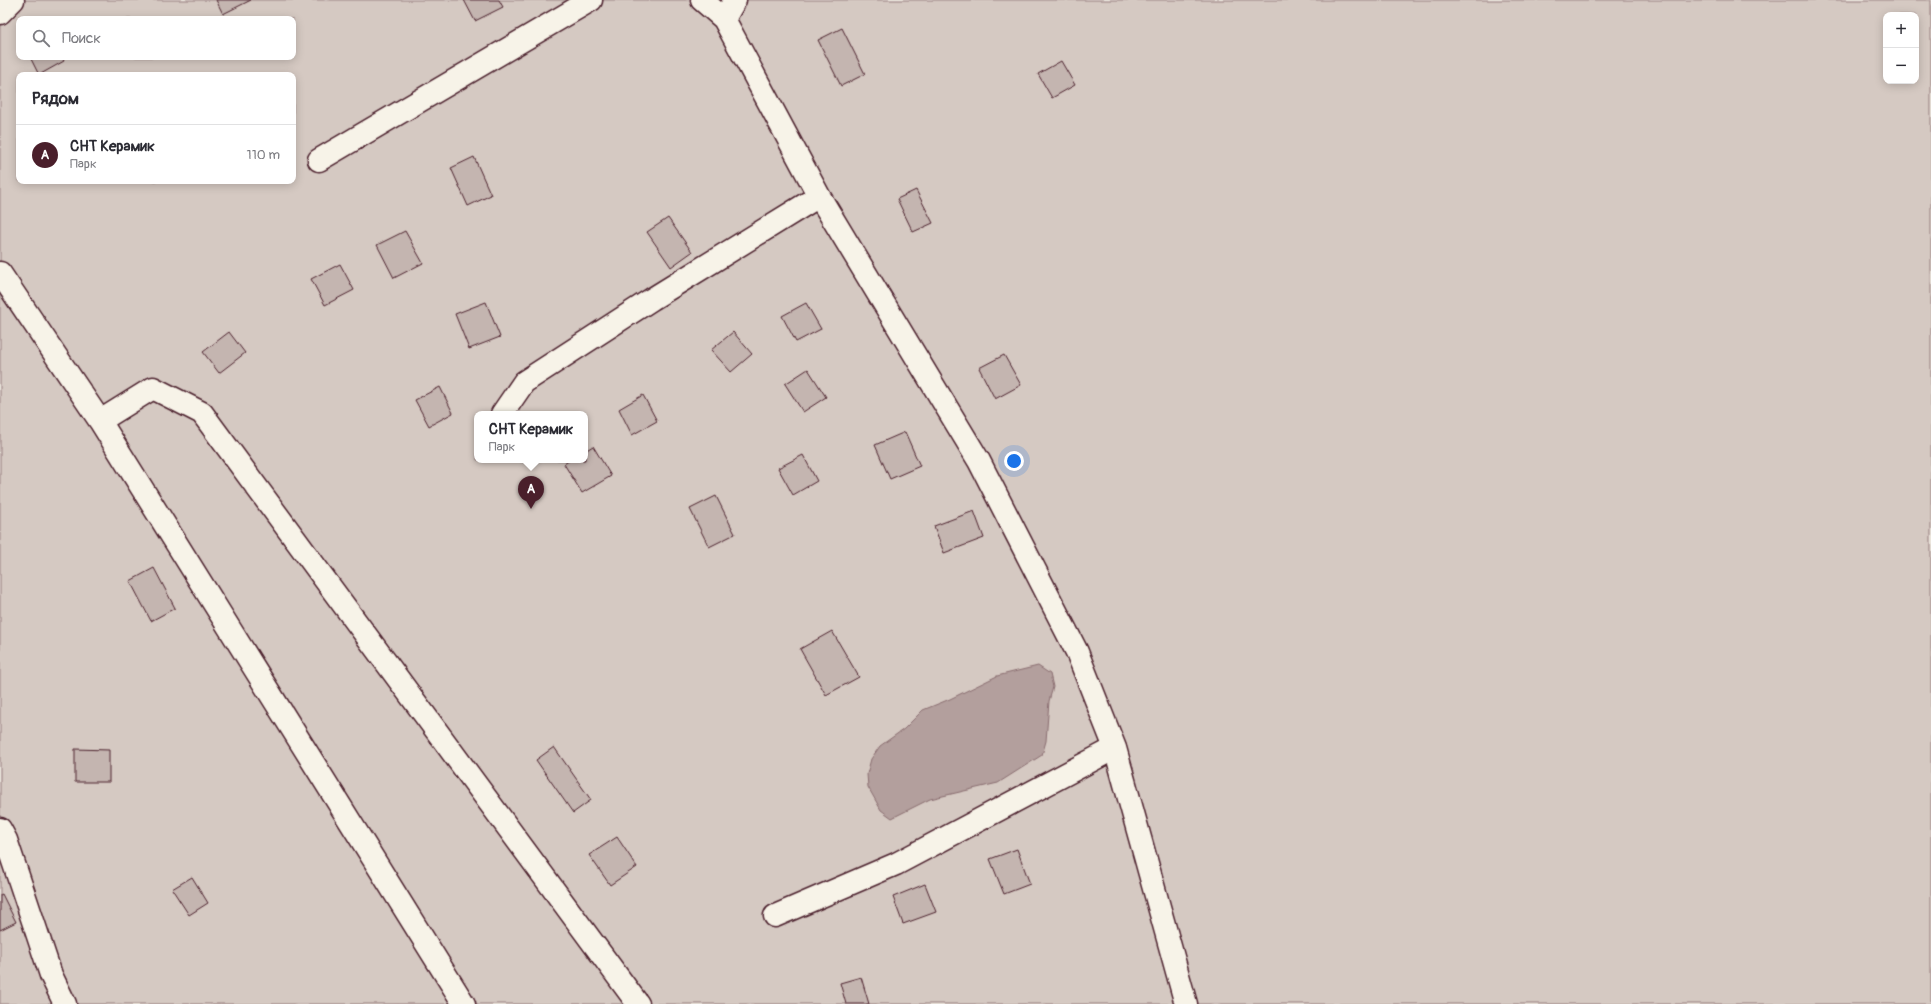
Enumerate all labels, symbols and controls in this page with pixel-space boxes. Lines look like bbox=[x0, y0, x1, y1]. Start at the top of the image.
map controls bbox=[1883, 12, 1919, 84]
button: + bbox=[1883, 12, 1919, 48]
search box bbox=[16, 16, 296, 60]
icon: search bbox=[30, 27, 52, 49]
text: Поиск bbox=[62, 29, 101, 48]
button: − bbox=[1883, 48, 1919, 84]
text: Рядом bbox=[32, 88, 79, 109]
text: СНТ Керамик bbox=[70, 137, 155, 156]
text: A bbox=[41, 147, 49, 163]
text: 110 m bbox=[247, 147, 280, 163]
text: Парк bbox=[70, 156, 97, 172]
popup bbox=[474, 411, 588, 463]
text: СНТ Керамик bbox=[489, 420, 573, 439]
text: Парк bbox=[489, 439, 515, 455]
your location bbox=[1004, 451, 1024, 471]
pin: A bbox=[518, 476, 544, 509]

